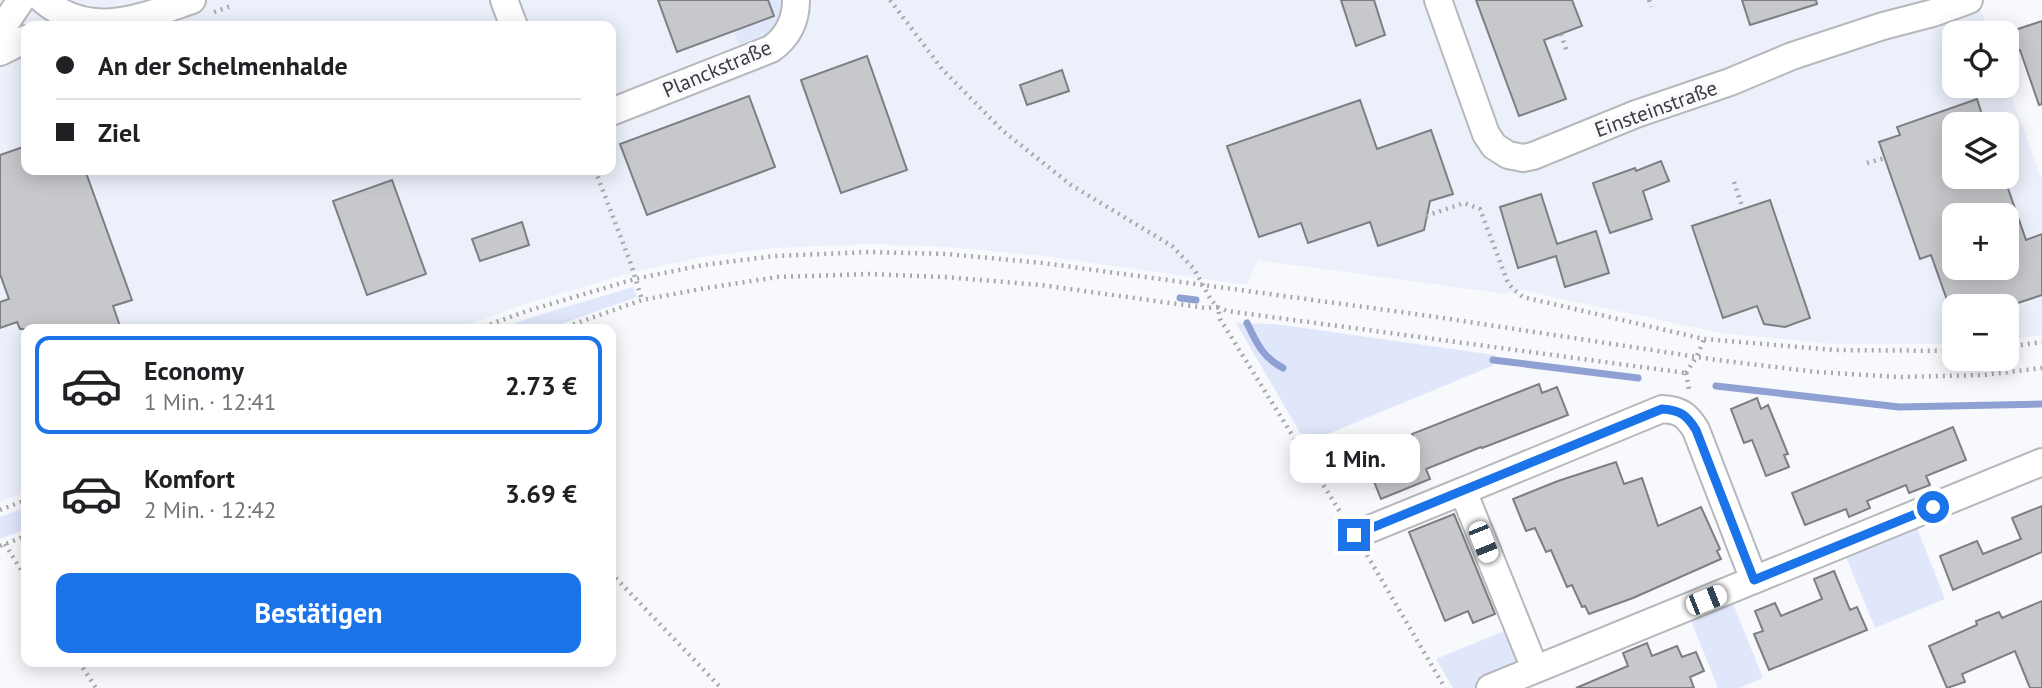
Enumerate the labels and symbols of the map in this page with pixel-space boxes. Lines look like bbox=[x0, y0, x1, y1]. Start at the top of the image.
street label: Planckstraße bbox=[658, 33, 775, 104]
street label: Einsteinstraße bbox=[1591, 74, 1721, 143]
callout: 1 Min. bbox=[1289, 434, 1419, 482]
route start bbox=[1917, 491, 1949, 523]
route end bbox=[1338, 519, 1370, 551]
car bbox=[1466, 519, 1501, 565]
car bbox=[1683, 582, 1730, 618]

